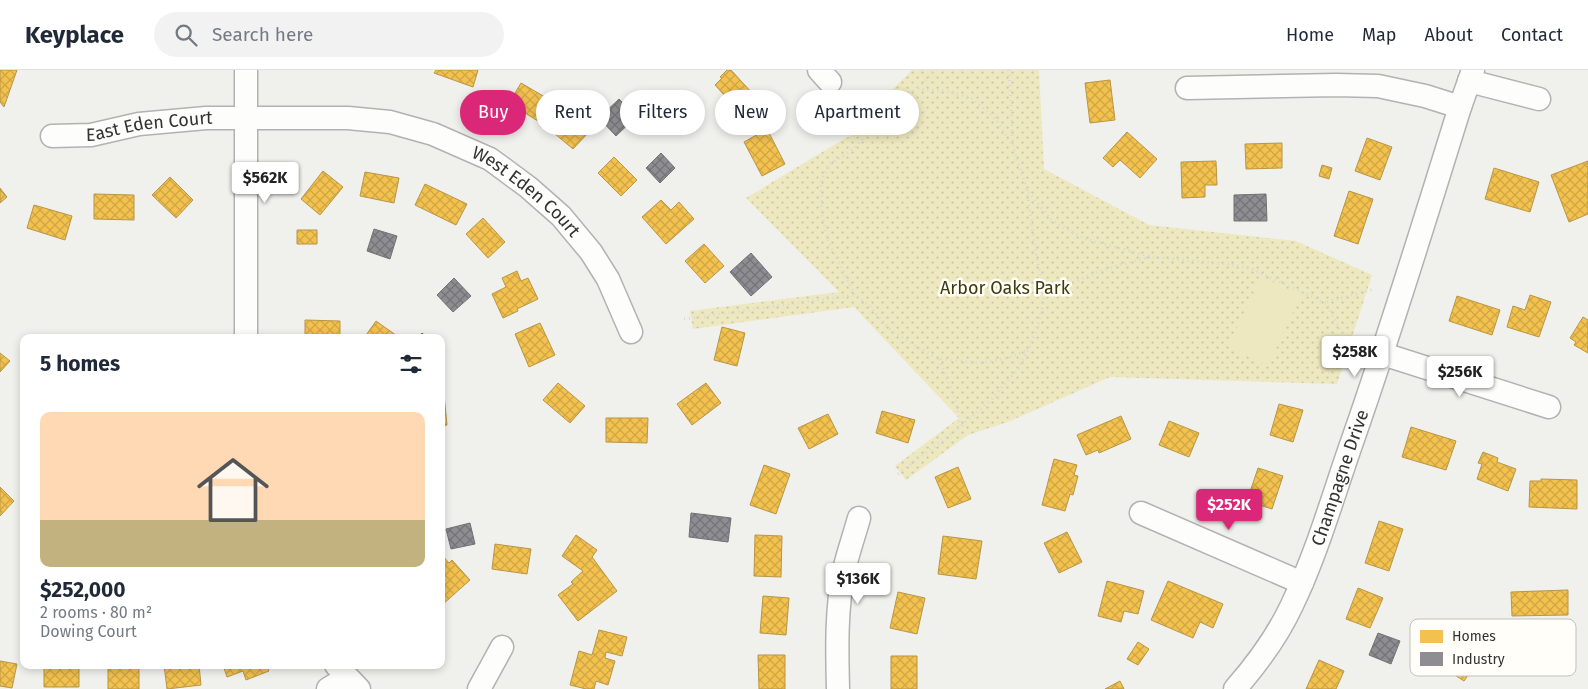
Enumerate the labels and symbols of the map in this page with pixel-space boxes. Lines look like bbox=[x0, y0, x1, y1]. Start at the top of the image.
street label: East Eden Court bbox=[86, 107, 213, 146]
street label: West Eden Court bbox=[469, 142, 585, 242]
pin: $562K bbox=[230, 162, 300, 204]
park label: Arbor Oaks Park bbox=[940, 277, 1071, 299]
pin: $258K bbox=[1320, 336, 1390, 378]
pin: $256K bbox=[1425, 356, 1495, 398]
street label: Champagne Drive bbox=[1307, 407, 1373, 549]
pin: $252K bbox=[1194, 488, 1264, 531]
pin: $136K bbox=[823, 562, 893, 605]
legend bbox=[1410, 619, 1576, 676]
text: Homes bbox=[1452, 628, 1496, 645]
text: Industry bbox=[1452, 651, 1505, 668]

